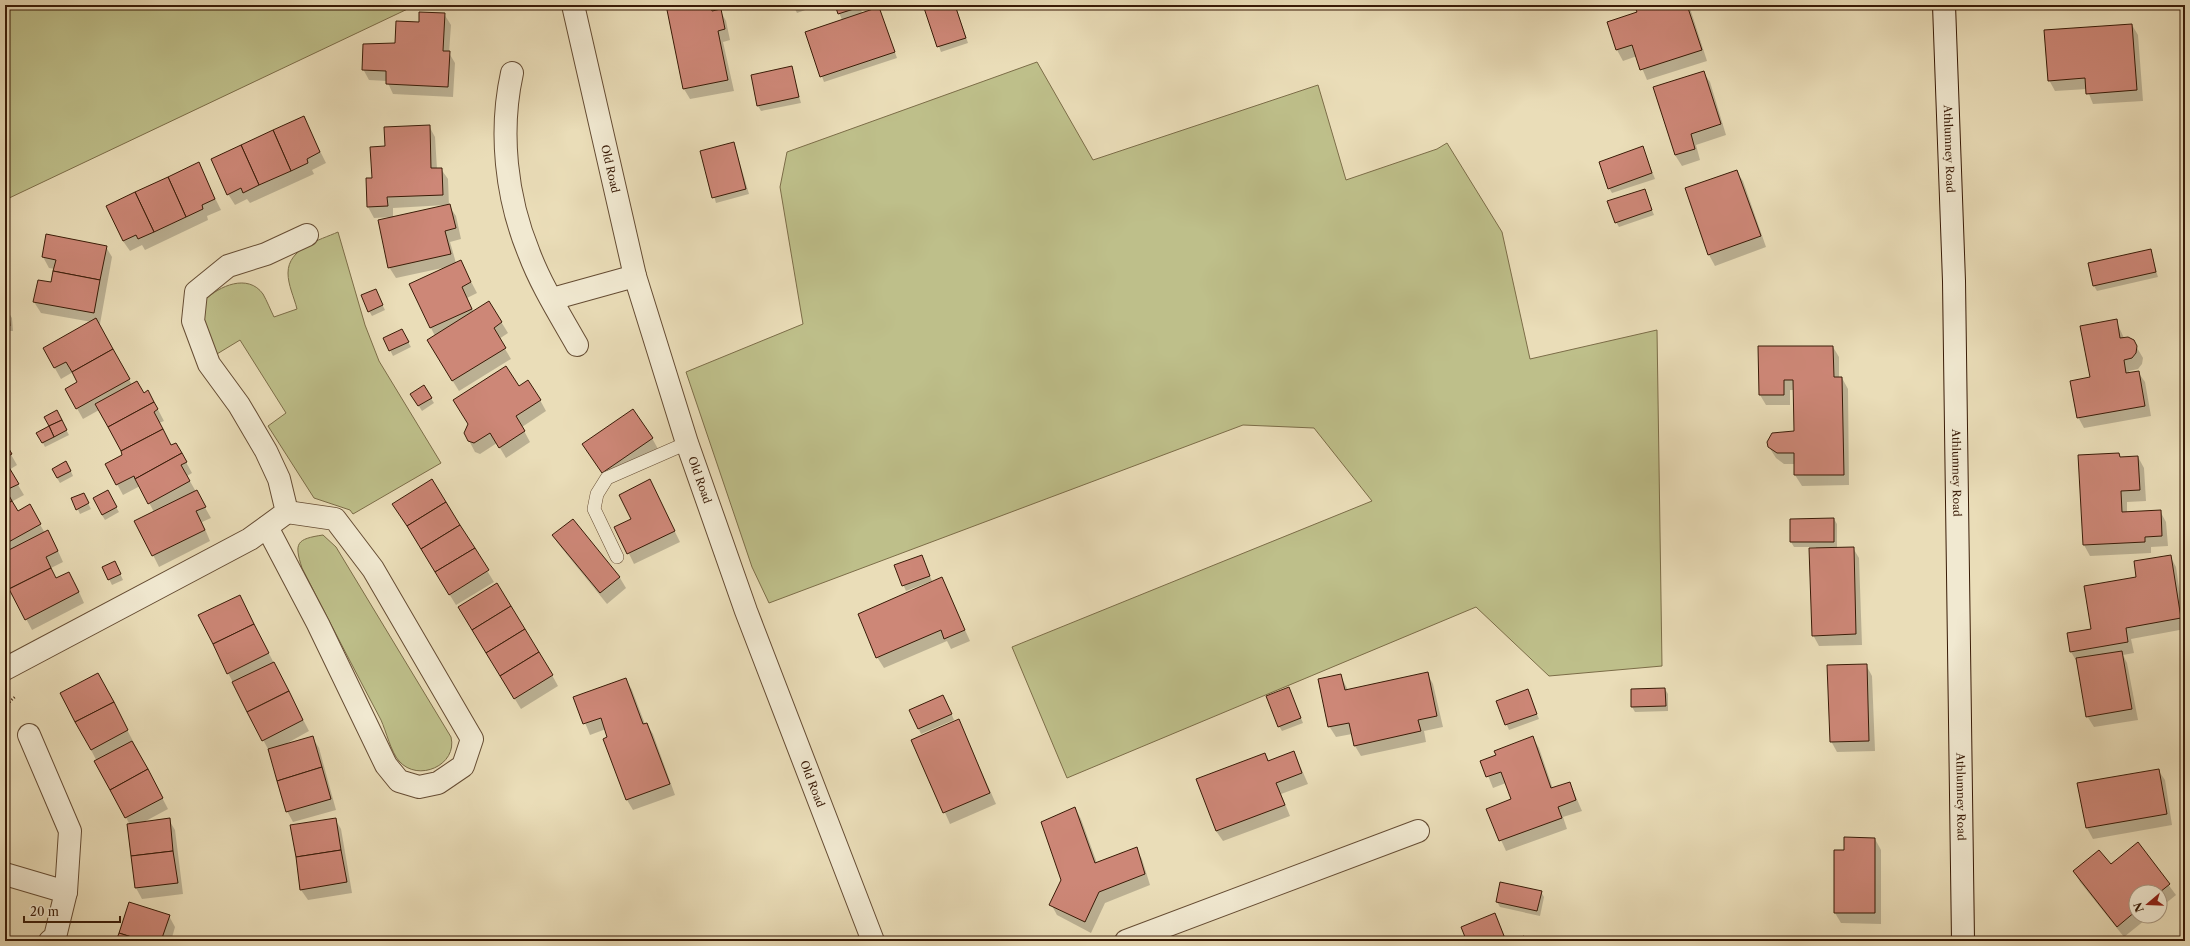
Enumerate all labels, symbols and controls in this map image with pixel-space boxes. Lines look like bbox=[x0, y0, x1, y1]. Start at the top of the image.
street label: Athlumney Road bbox=[1941, 104, 1958, 193]
street label: Old Road bbox=[598, 143, 623, 195]
street label: Athlumney Road bbox=[1949, 428, 1964, 517]
street label: Old Road bbox=[685, 454, 715, 506]
street label: Athlumney Road bbox=[1953, 752, 1969, 841]
street label: Old Road bbox=[797, 758, 828, 809]
north arrow bbox=[2128, 884, 2168, 924]
scale bar bbox=[24, 898, 120, 924]
text: N bbox=[2130, 900, 2147, 914]
text: 20 m bbox=[30, 904, 59, 919]

